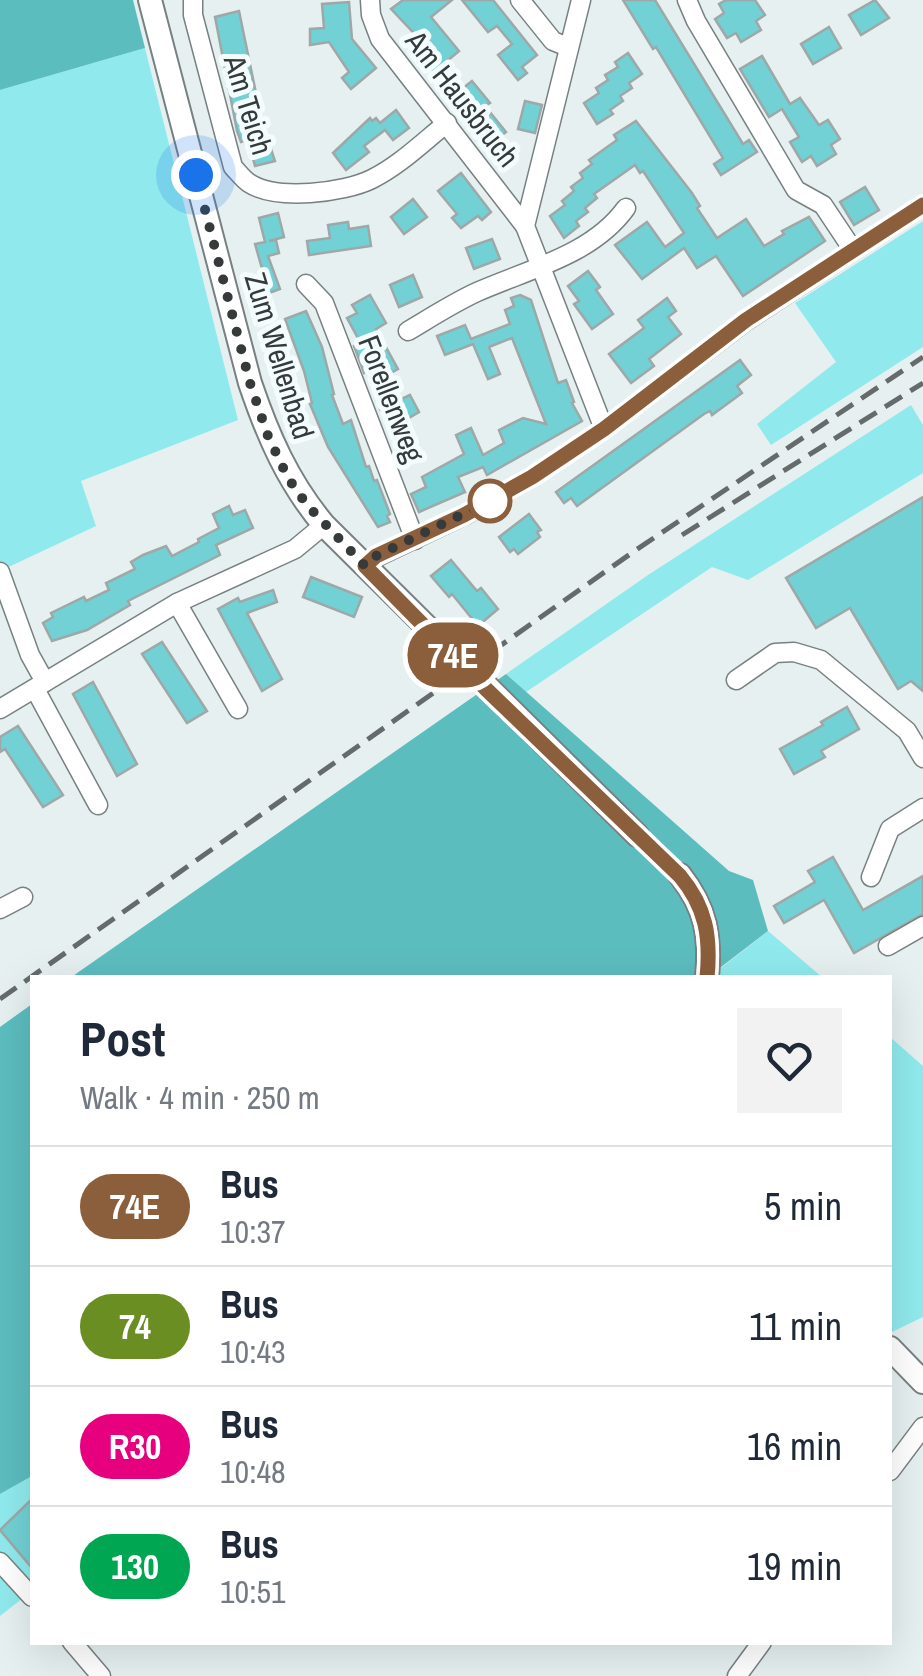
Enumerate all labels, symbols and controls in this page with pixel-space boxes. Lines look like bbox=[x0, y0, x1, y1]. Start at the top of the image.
street label: Am Hausbruch bbox=[396, 21, 529, 175]
street label: Am Teich bbox=[215, 49, 283, 159]
your location bbox=[171, 150, 221, 200]
street label: Zum Wellenbad bbox=[236, 268, 324, 444]
street label: Forellenweg bbox=[349, 329, 435, 468]
unlabelled marker bbox=[469, 480, 511, 522]
line badge: 74E bbox=[396, 622, 510, 688]
text: 74E bbox=[427, 632, 479, 679]
text: Post bbox=[80, 1006, 165, 1071]
button: heart bbox=[737, 1008, 842, 1113]
text: Walk · 4 min · 250 m bbox=[80, 1076, 320, 1119]
text: Bus bbox=[220, 1159, 279, 1210]
text: 5 min bbox=[764, 1181, 842, 1232]
text: 74E bbox=[109, 1183, 161, 1230]
text: 10:37 bbox=[220, 1210, 286, 1253]
text: Bus bbox=[220, 1279, 279, 1330]
text: 11 min bbox=[749, 1301, 842, 1352]
text: 74 bbox=[119, 1303, 151, 1350]
text: 10:43 bbox=[220, 1330, 286, 1373]
text: Bus bbox=[220, 1399, 279, 1450]
text: 16 min bbox=[747, 1421, 842, 1472]
text: R30 bbox=[109, 1423, 161, 1470]
text: 10:48 bbox=[220, 1450, 286, 1493]
text: Bus bbox=[220, 1519, 279, 1570]
text: 19 min bbox=[747, 1541, 842, 1592]
text: 130 bbox=[111, 1543, 159, 1590]
text: 10:51 bbox=[220, 1570, 286, 1613]

